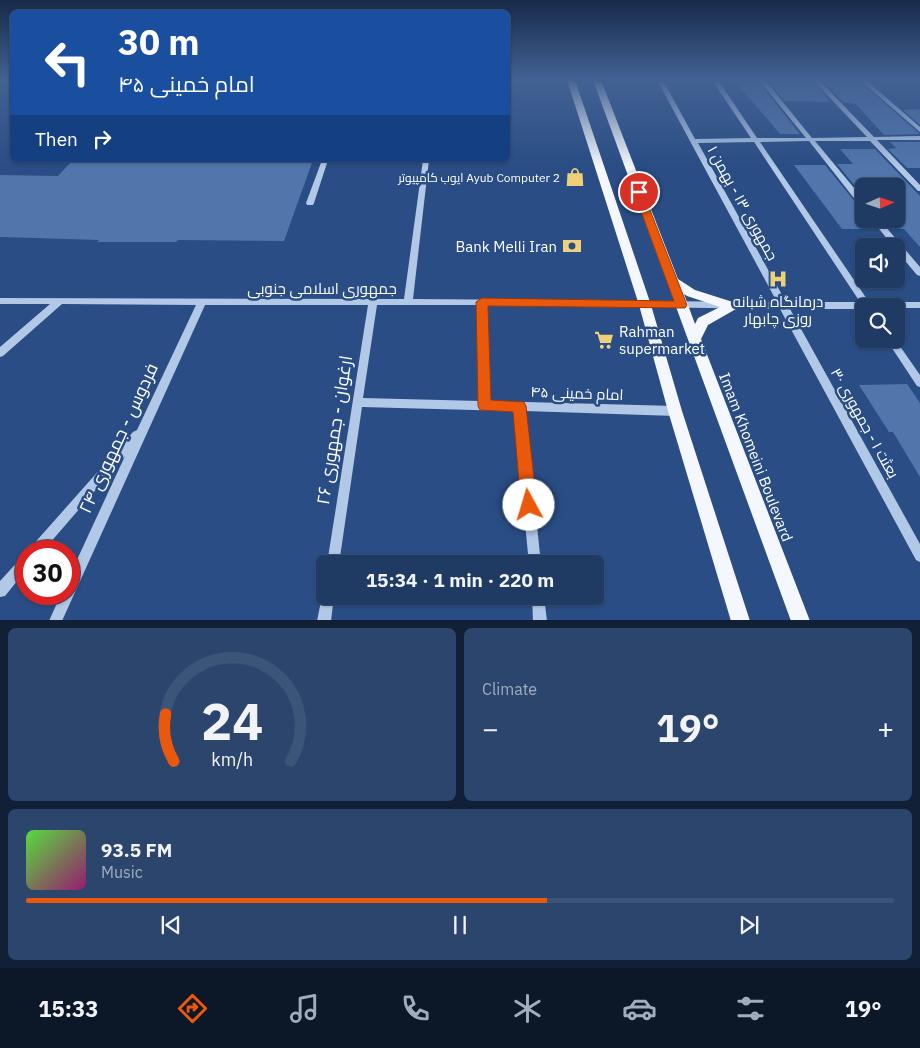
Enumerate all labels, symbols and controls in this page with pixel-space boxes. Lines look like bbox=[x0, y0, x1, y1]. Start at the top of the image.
text: 30 m bbox=[118, 19, 200, 65]
icon: left bbox=[35, 30, 100, 95]
text: امام خمینی ۴۵ bbox=[118, 69, 255, 98]
icon: right bbox=[88, 125, 116, 153]
text: Then bbox=[35, 127, 78, 151]
street label: جمهوری ۱۳ - بهمن ۱ bbox=[703, 142, 782, 264]
shop icon: ایوب کامپیوتر Ayub Computer 2 bbox=[564, 166, 586, 188]
place label: ایوب کامپیوتر Ayub Computer 2 bbox=[397, 170, 560, 186]
pin bbox=[618, 171, 660, 213]
icon: arrive bbox=[625, 178, 653, 206]
north arrow bbox=[855, 178, 905, 228]
map controls bbox=[855, 178, 905, 348]
bank icon: Bank Melli Iran bbox=[561, 235, 583, 257]
place label: Bank Melli Iran bbox=[455, 237, 557, 256]
button: sound bbox=[855, 238, 905, 288]
hospital icon: درمانگاه شبانه روزی چابهار bbox=[767, 268, 789, 290]
street label: جمهوری اسلامی جنوبی bbox=[247, 279, 397, 299]
place label: درمانگاه شبانه روزی چابهار bbox=[733, 292, 823, 329]
button: search bbox=[855, 298, 905, 348]
place label: Rahman supermarket bbox=[619, 322, 705, 358]
supermarket icon: Rahman supermarket bbox=[593, 329, 615, 351]
street label: ارغوان - جمهوری ۲۶ bbox=[311, 354, 357, 506]
street label: فردوس - جمهوری ۲۴ bbox=[73, 359, 163, 517]
street label: بعثت ۱ - جمهوری ۳۰ bbox=[826, 364, 903, 482]
street label: Imam Khomeini Boulevard bbox=[715, 370, 797, 544]
street label: امام خمینی ۴۵ bbox=[530, 382, 624, 405]
position arrow bbox=[502, 478, 554, 530]
speed limit sign: 30 bbox=[15, 540, 80, 605]
text: 15:34 · 1 min · 220 m bbox=[366, 568, 554, 592]
text: Climate bbox=[482, 679, 537, 699]
text: 24 bbox=[201, 687, 263, 754]
text: 19° bbox=[656, 703, 720, 752]
text: − bbox=[482, 710, 499, 747]
text: + bbox=[877, 710, 894, 747]
text: km/h bbox=[211, 748, 253, 771]
text: 93.5 FM bbox=[101, 838, 172, 862]
text: Music bbox=[101, 862, 143, 882]
icon: previous bbox=[157, 911, 185, 939]
icon: pause bbox=[446, 911, 474, 939]
icon: next bbox=[735, 911, 763, 939]
icon: directions bbox=[175, 991, 210, 1026]
icon: music bbox=[287, 991, 322, 1026]
icon: phone bbox=[398, 991, 433, 1026]
icon: climate bbox=[510, 991, 545, 1026]
icon: car bbox=[622, 991, 657, 1026]
icon: filters bbox=[733, 991, 768, 1026]
text: 15:33 bbox=[38, 994, 98, 1023]
text: 19° bbox=[845, 994, 882, 1023]

